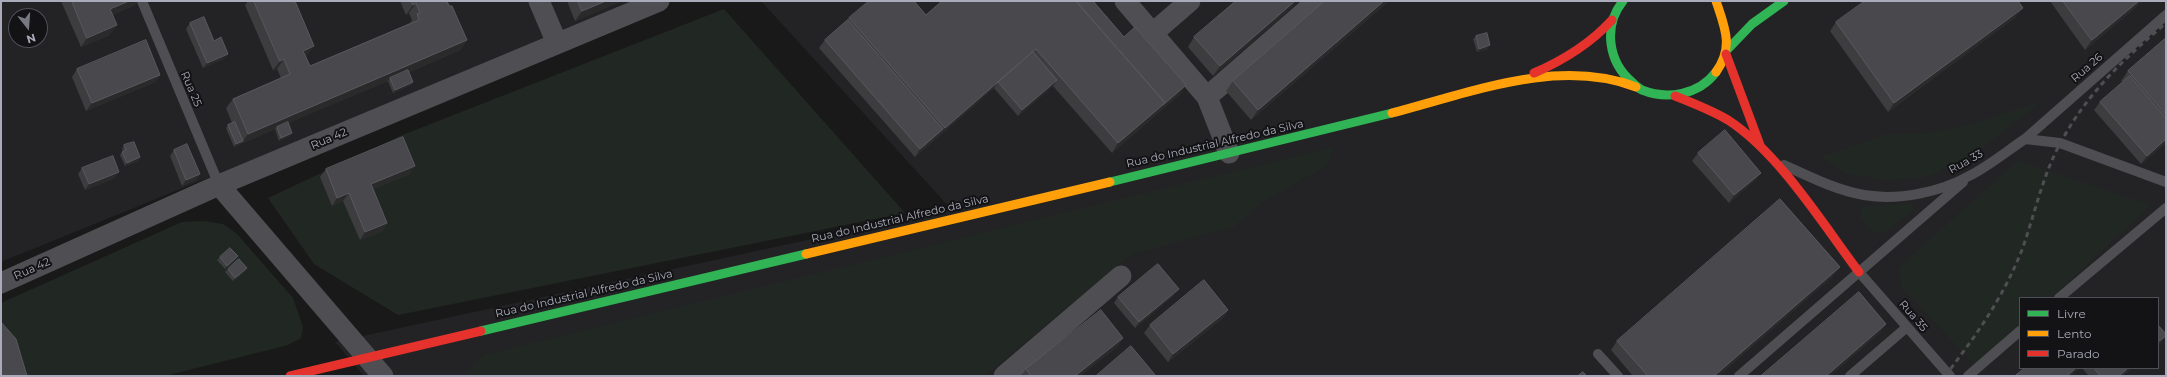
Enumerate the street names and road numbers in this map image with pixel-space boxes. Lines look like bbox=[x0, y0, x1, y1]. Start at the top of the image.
street label: Rua 26 bbox=[2068, 51, 2106, 85]
street label: Rua 25 bbox=[178, 69, 204, 109]
street label: Rua do Industrial Alfredo da Silva bbox=[1125, 117, 1305, 171]
street label: Rua 42 bbox=[309, 125, 349, 153]
street label: Rua 33 bbox=[1947, 147, 1985, 177]
street label: Rua do Industrial Alfredo da Silva bbox=[810, 192, 990, 246]
street label: Rua 42 bbox=[12, 255, 52, 283]
street label: Rua do Industrial Alfredo da Silva bbox=[494, 267, 674, 321]
street label: Rua 35 bbox=[1896, 298, 1930, 334]

